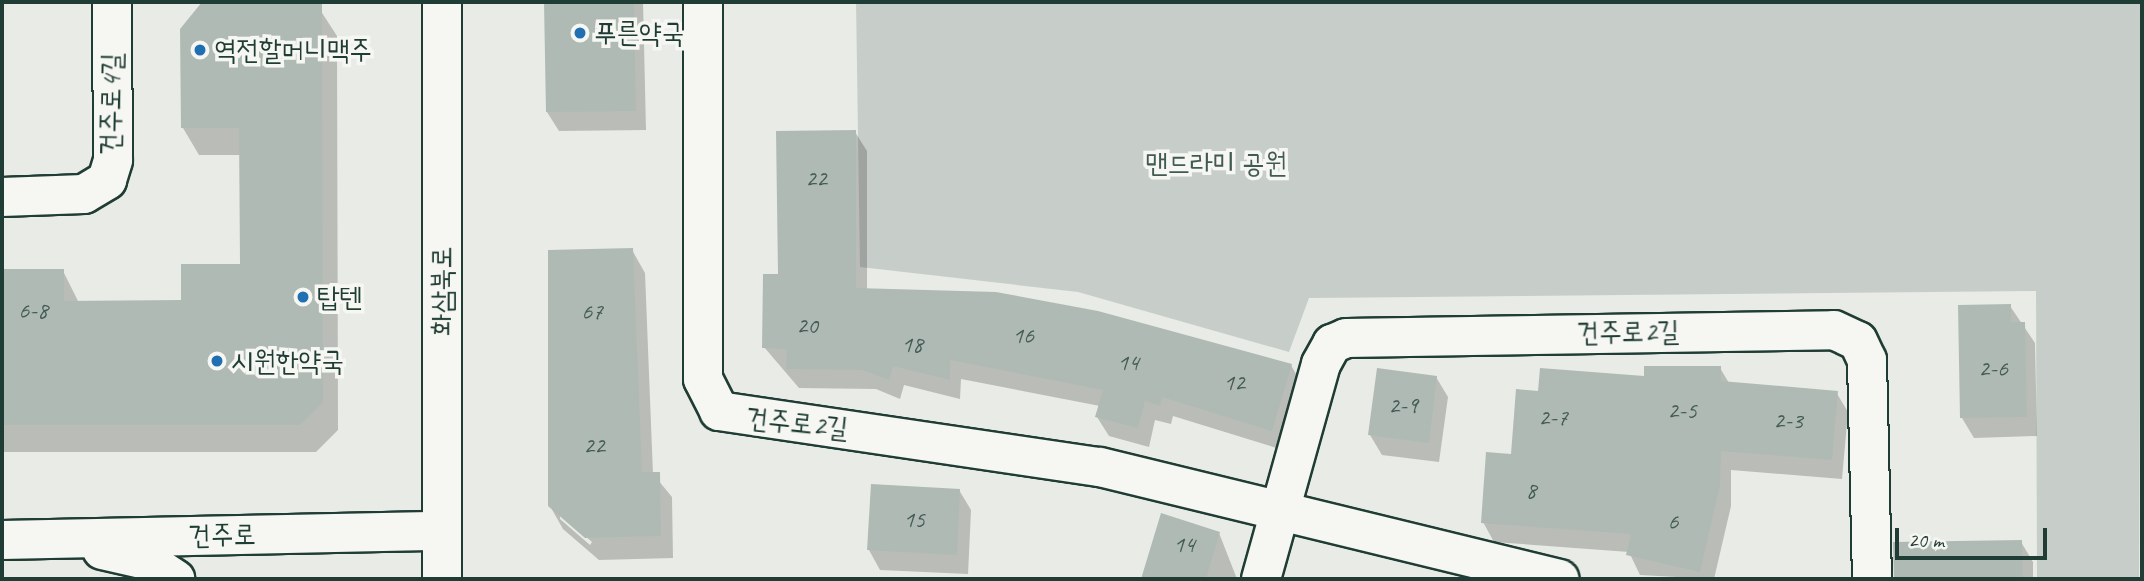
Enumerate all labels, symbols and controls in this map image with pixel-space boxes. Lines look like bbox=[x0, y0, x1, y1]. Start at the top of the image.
place label: 푸른약국 bbox=[594, 16, 684, 50]
marker: 푸른약국 bbox=[572, 25, 588, 41]
place label: 역전할머니맥주 bbox=[214, 33, 372, 67]
marker: 역전할머니맥주 bbox=[192, 42, 208, 58]
street label: 건주로4길 bbox=[93, 52, 129, 156]
park label: 맨드라미 공원 bbox=[1145, 146, 1287, 180]
house number: 22 bbox=[805, 165, 827, 193]
street label: 화삼북로 bbox=[425, 246, 459, 336]
place label: 탑텐 bbox=[317, 280, 362, 314]
marker: 탑텐 bbox=[295, 289, 311, 305]
house number: 6-8 bbox=[18, 297, 48, 325]
house number: 67 bbox=[581, 298, 603, 326]
house number: 20 bbox=[796, 312, 818, 340]
street label: 건주로2길 bbox=[1576, 314, 1680, 350]
house number: 16 bbox=[1012, 322, 1034, 350]
house number: 18 bbox=[901, 331, 923, 359]
place label: 시원한약국 bbox=[231, 344, 344, 378]
house number: 14 bbox=[1117, 349, 1139, 377]
marker: 시원한약국 bbox=[209, 353, 225, 369]
house number: 2-6 bbox=[1978, 355, 2008, 383]
house number: 12 bbox=[1223, 369, 1245, 397]
house number: 2-9 bbox=[1388, 392, 1418, 420]
house number: 2-5 bbox=[1667, 397, 1697, 425]
street label: 건주로2길 bbox=[744, 401, 850, 445]
house number: 2-7 bbox=[1538, 404, 1568, 432]
house number: 2-3 bbox=[1773, 407, 1803, 435]
house number: 22 bbox=[583, 432, 605, 460]
house number: 8 bbox=[1526, 477, 1536, 505]
house number: 15 bbox=[903, 506, 925, 534]
house number: 6 bbox=[1668, 508, 1678, 536]
scale bar bbox=[1899, 514, 2051, 558]
street label: 건주로 bbox=[188, 518, 256, 552]
text: 20 m bbox=[1908, 527, 1944, 553]
house number: 14 bbox=[1173, 531, 1195, 559]

